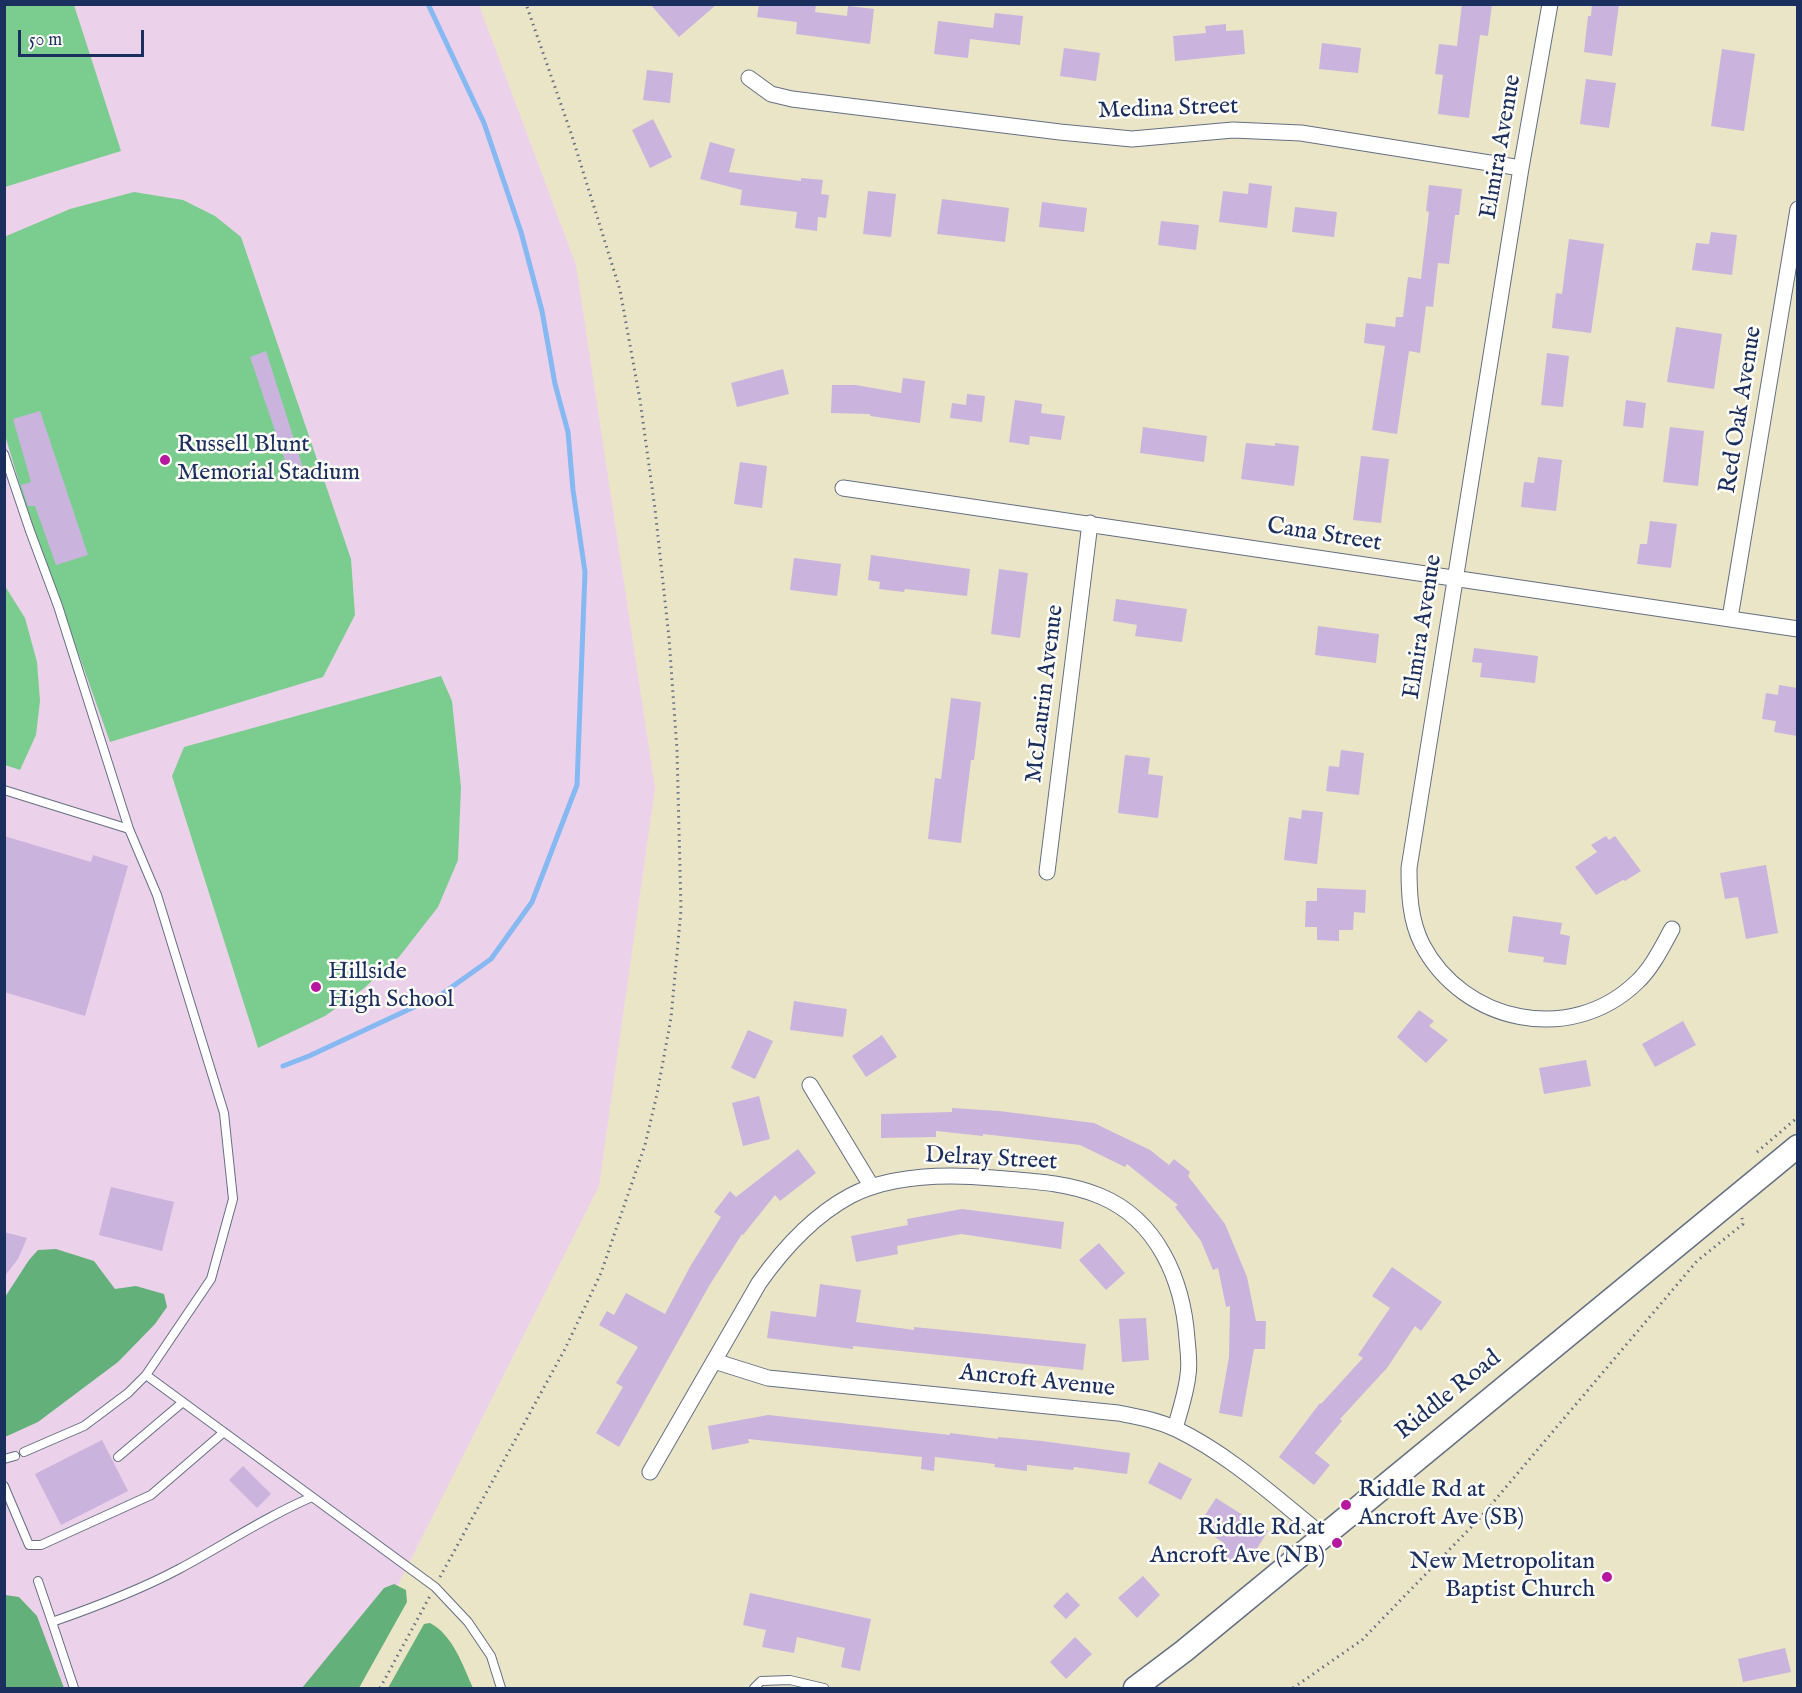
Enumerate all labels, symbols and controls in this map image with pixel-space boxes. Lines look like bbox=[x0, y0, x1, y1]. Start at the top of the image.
scale bar bbox=[21, 18, 147, 56]
text: 50 m bbox=[29, 29, 62, 52]
street label: Elmira Avenue bbox=[1475, 73, 1529, 221]
street label: Medina Street bbox=[1097, 93, 1239, 127]
street label: Red Oak Avenue bbox=[1715, 324, 1769, 496]
place label: Russell Blunt Memorial Stadium bbox=[177, 432, 360, 488]
marker: Russell Blunt Memorial Stadium bbox=[158, 453, 172, 467]
street label: Cana Street bbox=[1265, 513, 1383, 559]
street label: Elmira Avenue bbox=[1398, 553, 1450, 701]
street label: McLaurin Avenue bbox=[1021, 603, 1071, 785]
place label: Hillside High School bbox=[328, 959, 454, 1015]
marker: Hillside High School bbox=[309, 980, 323, 994]
street label: Delray Street bbox=[924, 1142, 1058, 1178]
street label: Riddle Road bbox=[1391, 1345, 1507, 1447]
street label: Ancroft Avenue bbox=[958, 1359, 1116, 1405]
place label: Riddle Rd at Ancroft Ave (SB) bbox=[1358, 1477, 1524, 1533]
marker: Riddle Rd at Ancroft Ave (SB) bbox=[1339, 1498, 1353, 1512]
place label: Riddle Rd at Ancroft Ave (NB) bbox=[1150, 1515, 1325, 1571]
marker: Riddle Rd at Ancroft Ave (NB) bbox=[1330, 1536, 1344, 1550]
place label: New Metropolitan Baptist Church bbox=[1409, 1549, 1595, 1605]
marker: New Metropolitan Baptist Church bbox=[1600, 1570, 1614, 1584]

